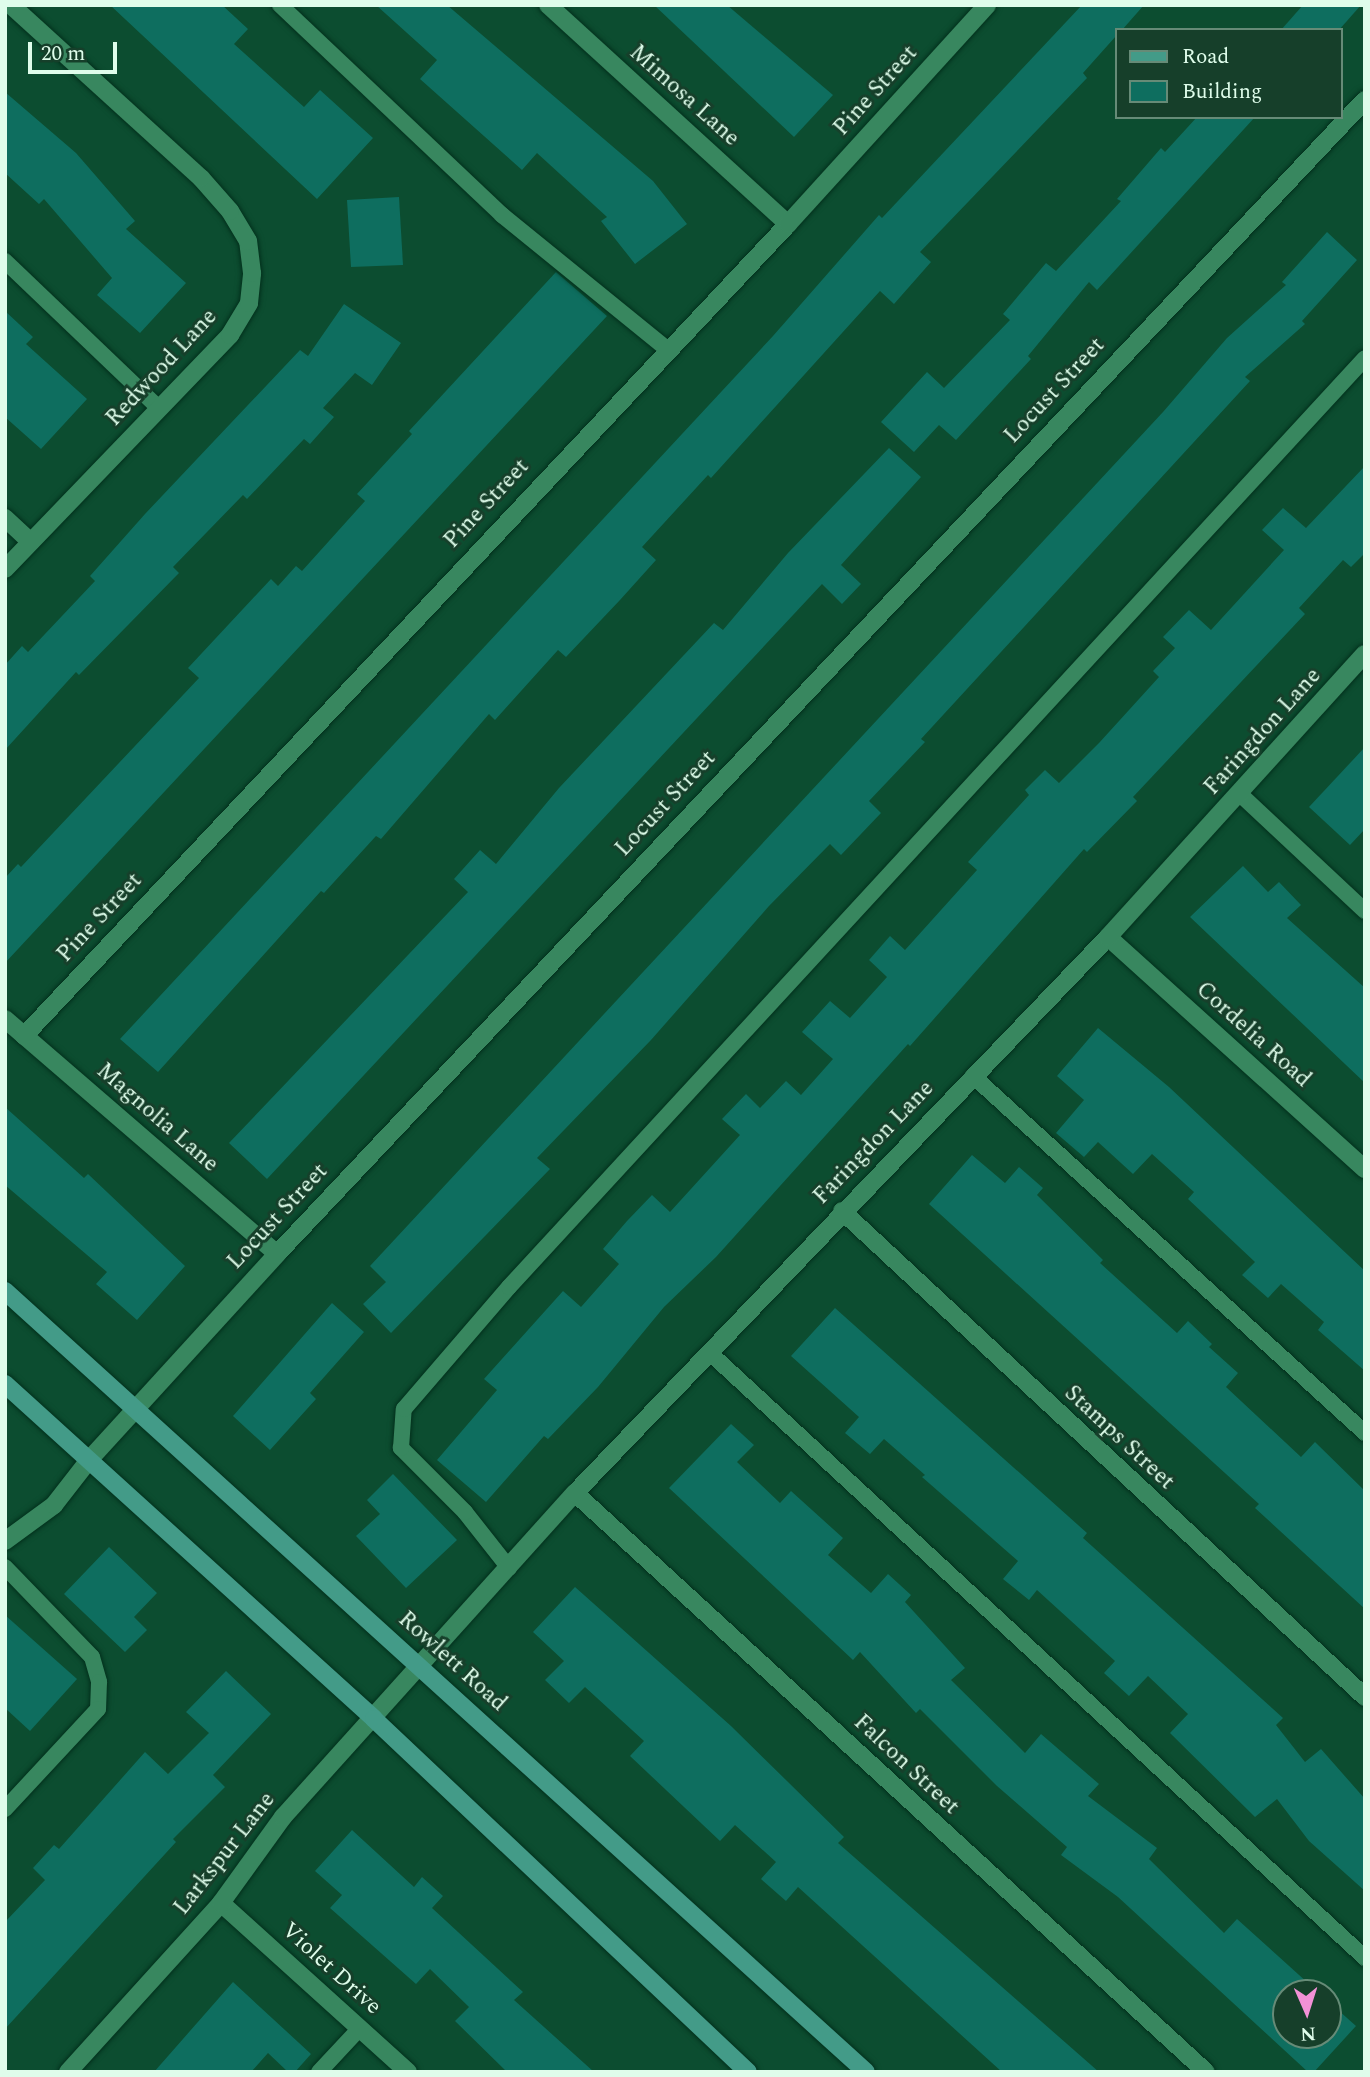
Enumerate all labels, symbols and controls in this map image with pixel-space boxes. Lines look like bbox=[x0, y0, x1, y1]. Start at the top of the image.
scale bar bbox=[32, 28, 121, 72]
legend bbox=[1114, 28, 1342, 119]
text: 20 m bbox=[41, 38, 85, 70]
street label: Mimosa Lane bbox=[623, 39, 745, 153]
street label: Pine Street bbox=[828, 40, 924, 142]
text: Road bbox=[1182, 41, 1229, 73]
text: Building bbox=[1182, 76, 1262, 108]
street label: Redwood Lane bbox=[101, 304, 223, 432]
street label: Locust Street bbox=[999, 332, 1111, 450]
street label: Pine Street bbox=[439, 453, 535, 555]
street label: Faringdon Lane bbox=[1199, 663, 1327, 801]
street label: Locust Street bbox=[610, 745, 722, 863]
street label: Pine Street bbox=[52, 867, 148, 969]
street label: Cordelia Road bbox=[1190, 976, 1316, 1094]
street label: Magnolia Lane bbox=[90, 1058, 224, 1178]
street label: Faringdon Lane bbox=[808, 1075, 940, 1211]
street label: Locust Street bbox=[222, 1158, 334, 1276]
street label: Stamps Street bbox=[1058, 1380, 1180, 1496]
street label: Rowlett Road bbox=[392, 1606, 512, 1718]
street label: Falcon Street bbox=[847, 1709, 965, 1821]
street label: Larkspur Lane bbox=[168, 1787, 282, 1921]
street label: Violet Drive bbox=[275, 1917, 387, 2021]
north arrow bbox=[1272, 1979, 1342, 2049]
text: N bbox=[1300, 2019, 1317, 2048]

